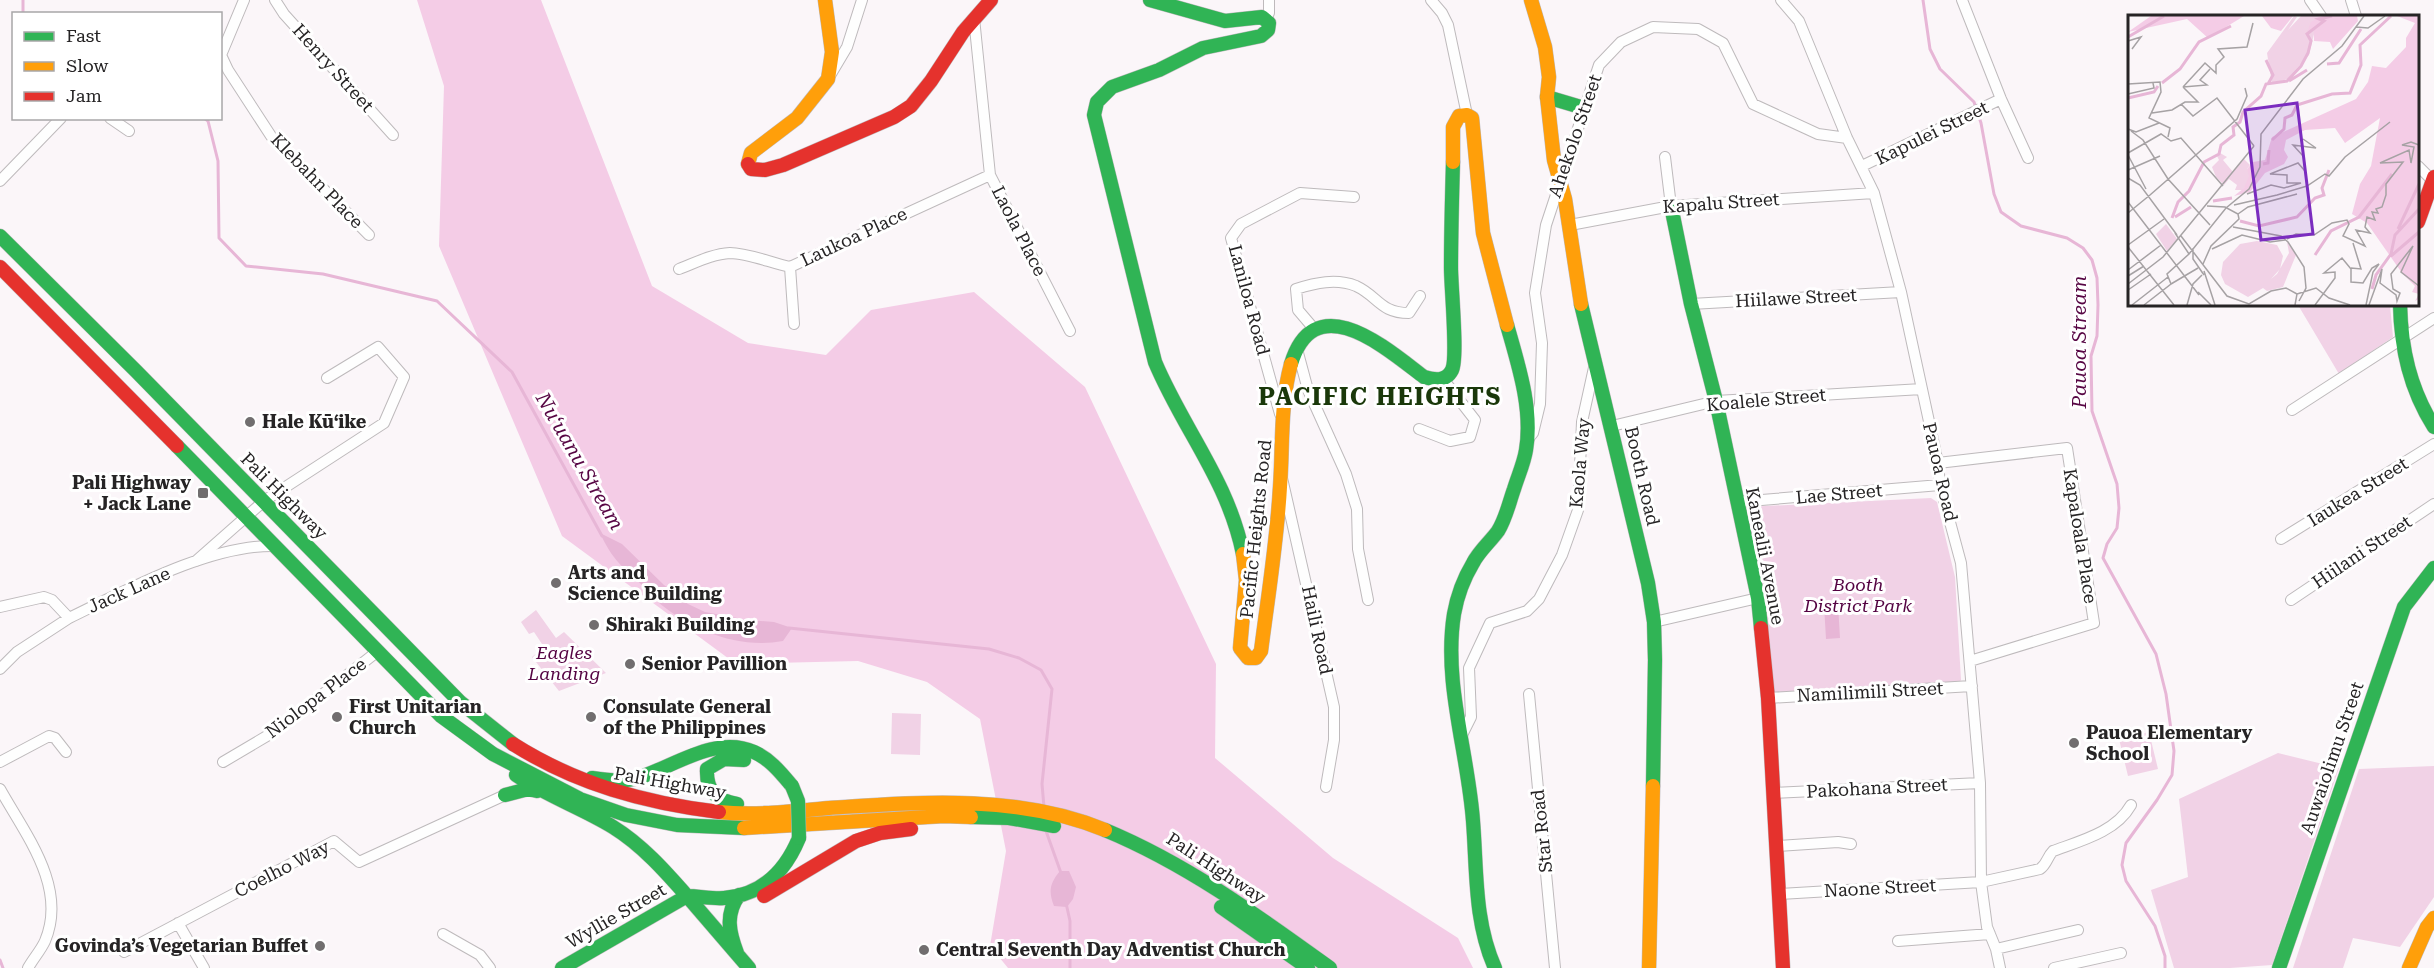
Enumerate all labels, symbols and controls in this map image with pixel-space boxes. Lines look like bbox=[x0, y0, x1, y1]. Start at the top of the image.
legend bbox=[12, 12, 222, 120]
inset map bbox=[2128, 15, 2419, 306]
street label: Henry Street bbox=[288, 19, 378, 116]
text: Fast bbox=[66, 25, 101, 46]
text: Slow bbox=[66, 55, 108, 76]
street label: Ahekolo Street bbox=[1544, 71, 1606, 200]
text: Jam bbox=[66, 85, 102, 106]
street label: Kapulei Street bbox=[1872, 96, 1992, 169]
street label: Klebahn Place bbox=[267, 129, 368, 233]
street label: Laola Place bbox=[988, 182, 1051, 279]
street label: Kapalu Street bbox=[1662, 188, 1780, 217]
street label: Laukoa Place bbox=[797, 203, 910, 270]
street label: Laniloa Road bbox=[1225, 242, 1274, 358]
water label: Pauoa Stream bbox=[2067, 276, 2091, 409]
street label: Hiilawe Street bbox=[1734, 284, 1858, 311]
district label: PACIFIC HEIGHTS bbox=[1258, 383, 1502, 411]
street label: Koalele Street bbox=[1705, 384, 1827, 415]
water label: Nuʻuanu Stream bbox=[530, 387, 629, 534]
place label: Hale Kūʻike bbox=[262, 411, 367, 432]
marker: Hale Kūʻike bbox=[243, 415, 257, 429]
street label: Kaola Way bbox=[1565, 416, 1594, 509]
street label: Pauoa Road bbox=[1919, 420, 1962, 524]
street label: Booth Road bbox=[1621, 424, 1664, 528]
street label: Pacific Heights Road bbox=[1236, 438, 1275, 619]
street label: Pali Highway bbox=[237, 448, 332, 544]
street label: Iaukea Street bbox=[2304, 452, 2412, 531]
street label: Kapaloala Place bbox=[2059, 467, 2102, 605]
place label: Pali Highway + Jack Lane bbox=[72, 472, 191, 514]
street label: Lae Street bbox=[1795, 479, 1883, 508]
street label: Kanealii Avenue bbox=[1742, 485, 1789, 627]
marker: Pali Highway + Jack Lane bbox=[196, 486, 210, 500]
street label: Hiilani Street bbox=[2308, 510, 2416, 593]
street label: Jack Lane bbox=[84, 562, 173, 617]
place label: Arts and Science Building bbox=[568, 562, 723, 604]
park label: Booth District Park bbox=[1803, 574, 1912, 616]
marker: Arts and Science Building bbox=[549, 576, 563, 590]
street label: Haili Road bbox=[1298, 583, 1337, 677]
place label: Shiraki Building bbox=[606, 614, 755, 635]
marker: Shiraki Building bbox=[587, 618, 601, 632]
park label: Eagles Landing bbox=[527, 642, 600, 684]
street label: Niolopa Place bbox=[261, 653, 370, 742]
place label: Senior Pavillion bbox=[642, 653, 787, 674]
marker: Senior Pavillion bbox=[623, 657, 637, 671]
street label: Namilimili Street bbox=[1796, 677, 1944, 706]
street label: Auwaiolimu Street bbox=[2296, 679, 2368, 837]
place label: First Unitarian Church bbox=[349, 696, 482, 738]
place label: Consulate General of the Philippines bbox=[603, 696, 771, 738]
marker: First Unitarian Church bbox=[330, 710, 344, 724]
marker: Consulate General of the Philippines bbox=[584, 710, 598, 724]
place label: Pauoa Elementary School bbox=[2086, 722, 2252, 764]
marker: Pauoa Elementary School bbox=[2067, 736, 2081, 750]
street label: Pali Highway bbox=[612, 762, 728, 803]
street label: Pakohana Street bbox=[1806, 773, 1949, 802]
street label: Star Road bbox=[1527, 788, 1556, 874]
street label: Pali Highway bbox=[1163, 828, 1270, 908]
street label: Coelho Way bbox=[231, 835, 333, 902]
street label: Naone Street bbox=[1823, 874, 1937, 901]
street label: Wyllie Street bbox=[562, 878, 670, 953]
place label: Govinda’s Vegetarian Buffet bbox=[55, 935, 308, 956]
marker: Govinda’s Vegetarian Buffet bbox=[313, 939, 327, 953]
place label: Central Seventh Day Adventist Church bbox=[936, 939, 1286, 960]
marker: Central Seventh Day Adventist Church bbox=[917, 943, 931, 957]

